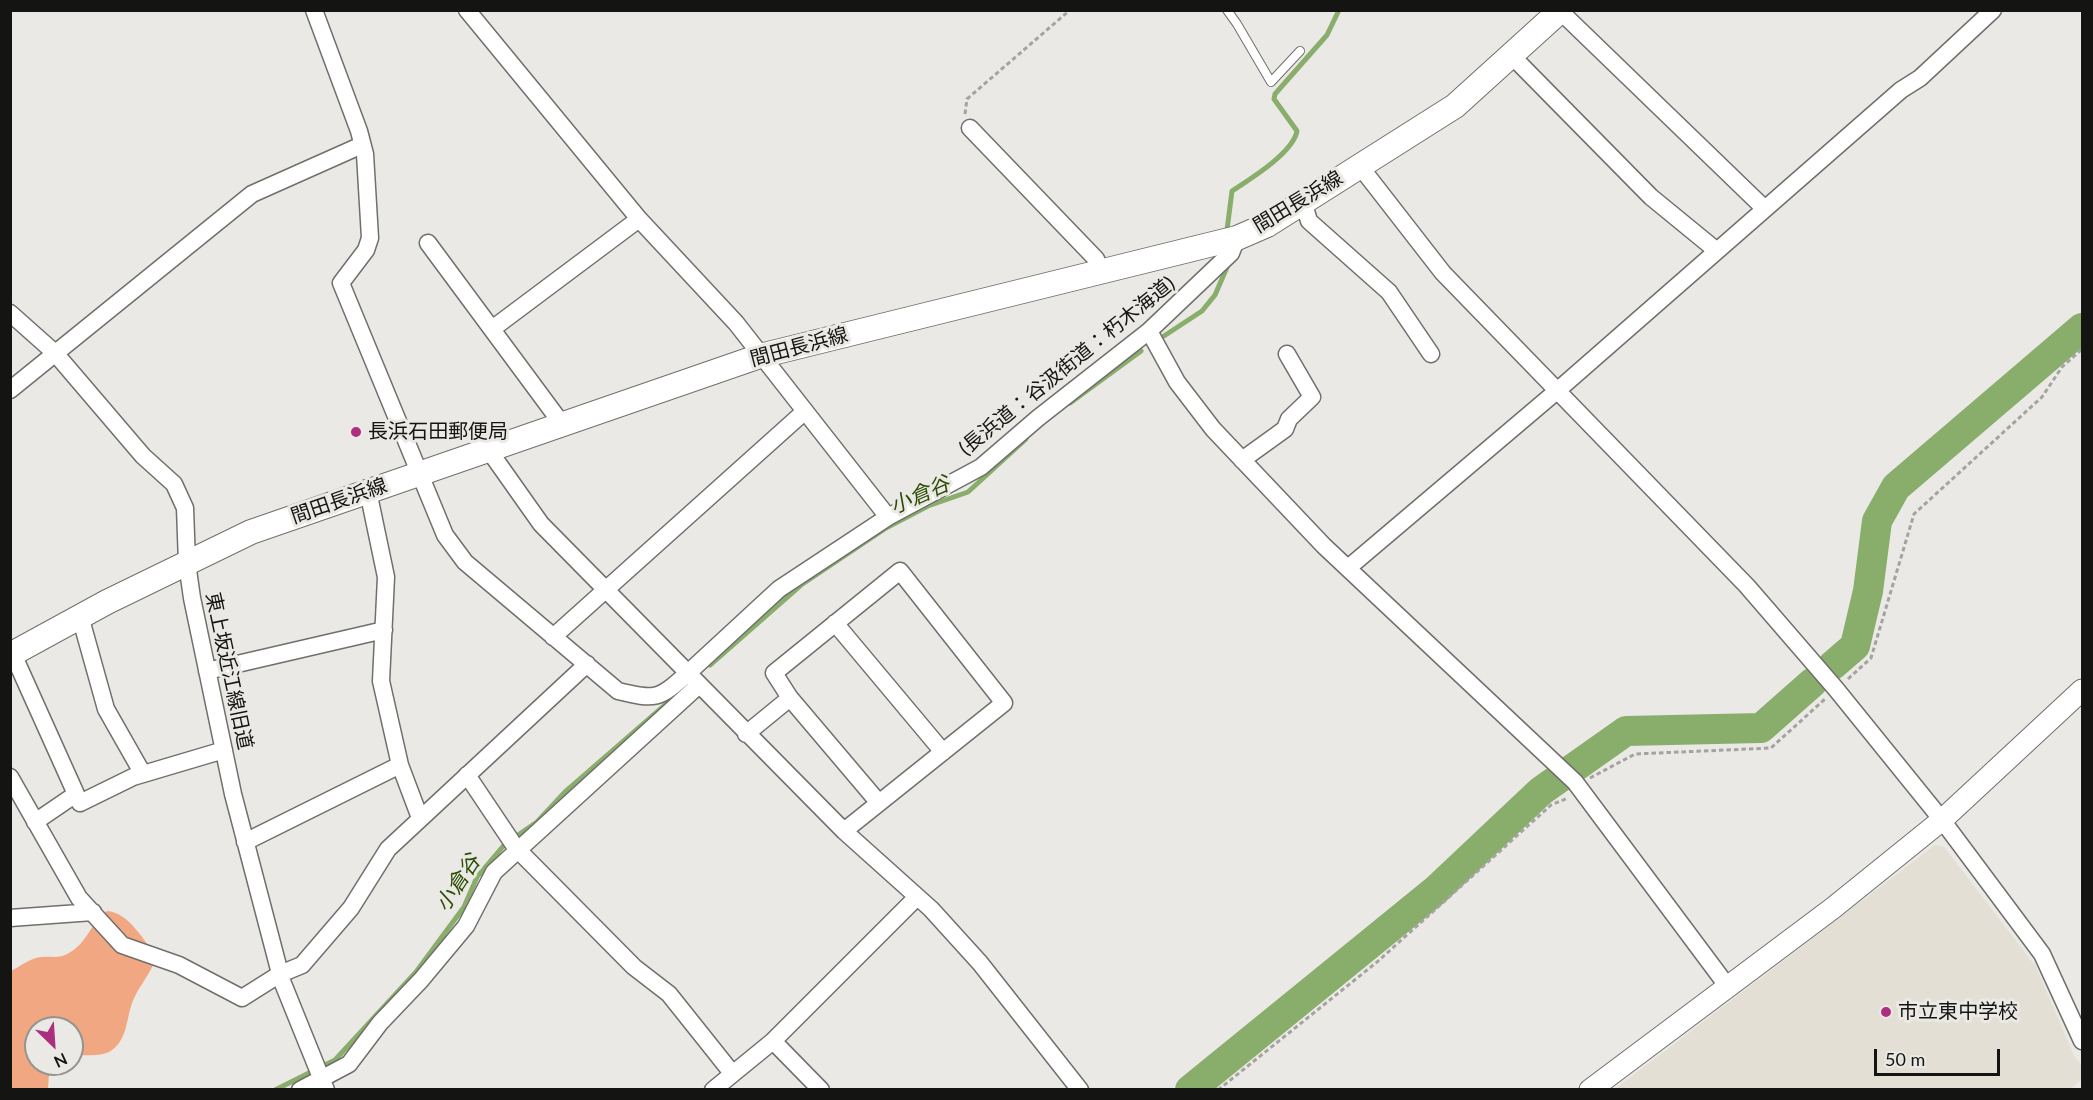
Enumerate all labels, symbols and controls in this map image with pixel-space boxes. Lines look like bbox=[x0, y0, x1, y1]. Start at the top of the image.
street label: 間田長浜線 bbox=[1249, 166, 1347, 238]
street label: (長浜道：谷汲街道：朽木海道) bbox=[954, 272, 1180, 460]
street label: 間田長浜線 bbox=[748, 322, 850, 372]
place label: 長浜石田郵便局 bbox=[368, 420, 508, 444]
marker: 長浜石田郵便局 bbox=[349, 425, 363, 439]
water label: 小倉谷 bbox=[886, 471, 954, 519]
street label: 間田長浜線 bbox=[288, 473, 390, 529]
street label: 東上坂近江線旧道 bbox=[201, 590, 257, 752]
water label: 小倉谷 bbox=[430, 850, 486, 916]
place label: 市立東中学校 bbox=[1898, 1000, 2018, 1024]
marker: 市立東中学校 bbox=[1879, 1005, 1893, 1019]
north arrow bbox=[24, 1016, 84, 1076]
scale bar bbox=[1877, 1037, 2003, 1075]
text: 50 m bbox=[1885, 1048, 1925, 1070]
text: N bbox=[51, 1050, 71, 1072]

